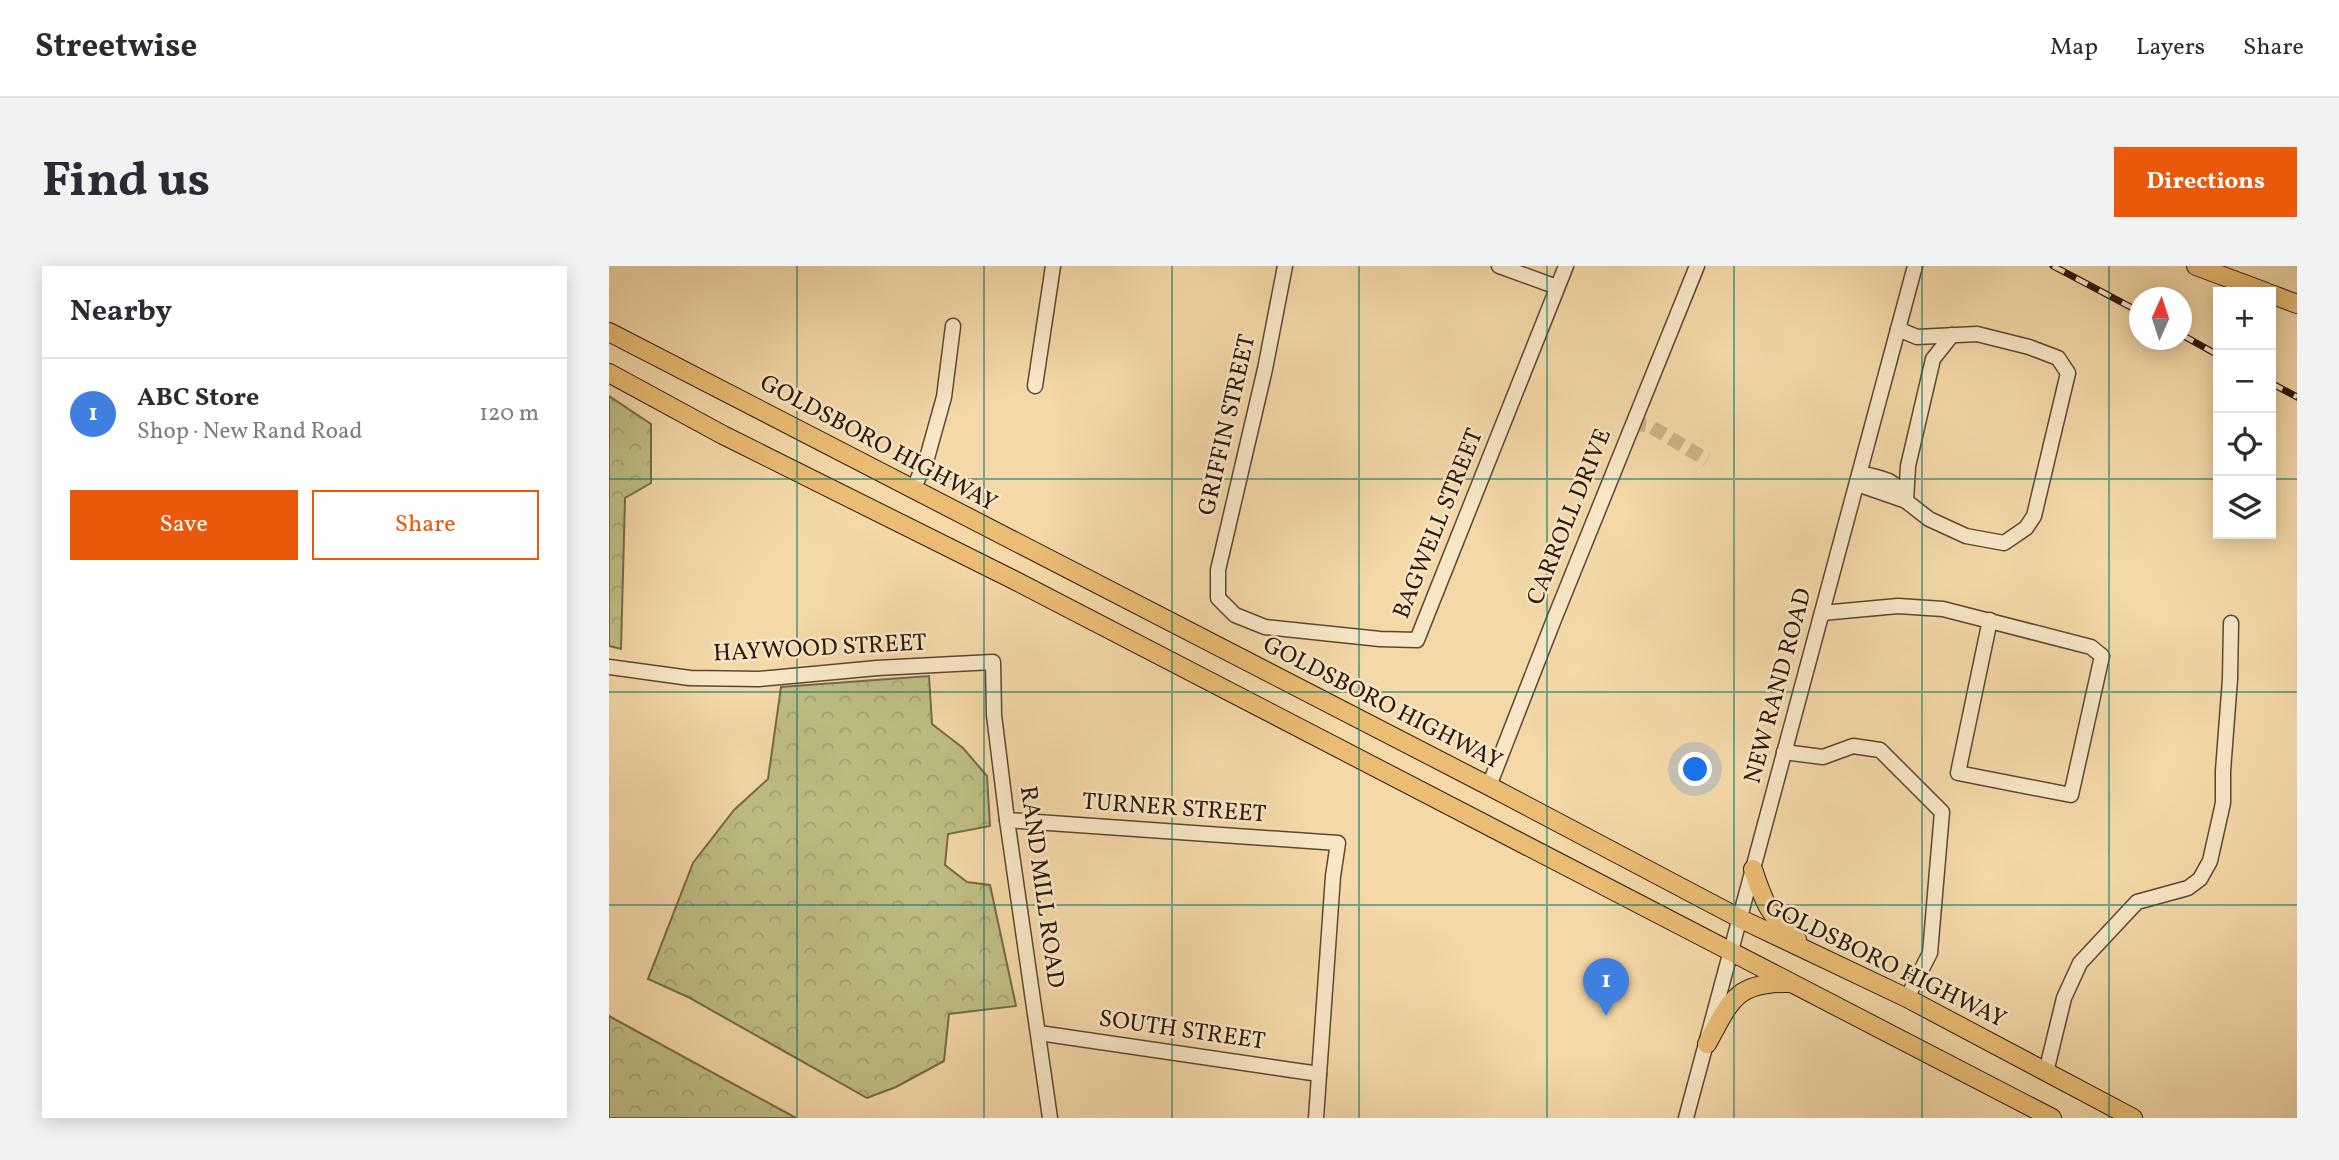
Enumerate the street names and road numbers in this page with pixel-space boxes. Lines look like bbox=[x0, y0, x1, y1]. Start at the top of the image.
street label: GRIFFIN STREET bbox=[1191, 331, 1265, 519]
street label: GOLDSBORO HIGHWAY bbox=[753, 367, 1003, 521]
street label: BAGWELL STREET bbox=[1385, 424, 1493, 624]
street label: CARROLL DRIVE bbox=[1519, 424, 1621, 610]
street label: NEW RAND ROAD bbox=[1737, 585, 1821, 787]
street label: HAYWOOD STREET bbox=[712, 626, 928, 672]
street label: GOLDSBORO HIGHWAY bbox=[1256, 629, 1508, 779]
street label: RAND MILL ROAD bbox=[1010, 784, 1072, 990]
street label: TURNER STREET bbox=[1081, 786, 1267, 832]
street label: GOLDSBORO HIGHWAY bbox=[1759, 891, 2011, 1037]
street label: SOUTH STREET bbox=[1097, 1002, 1267, 1060]

